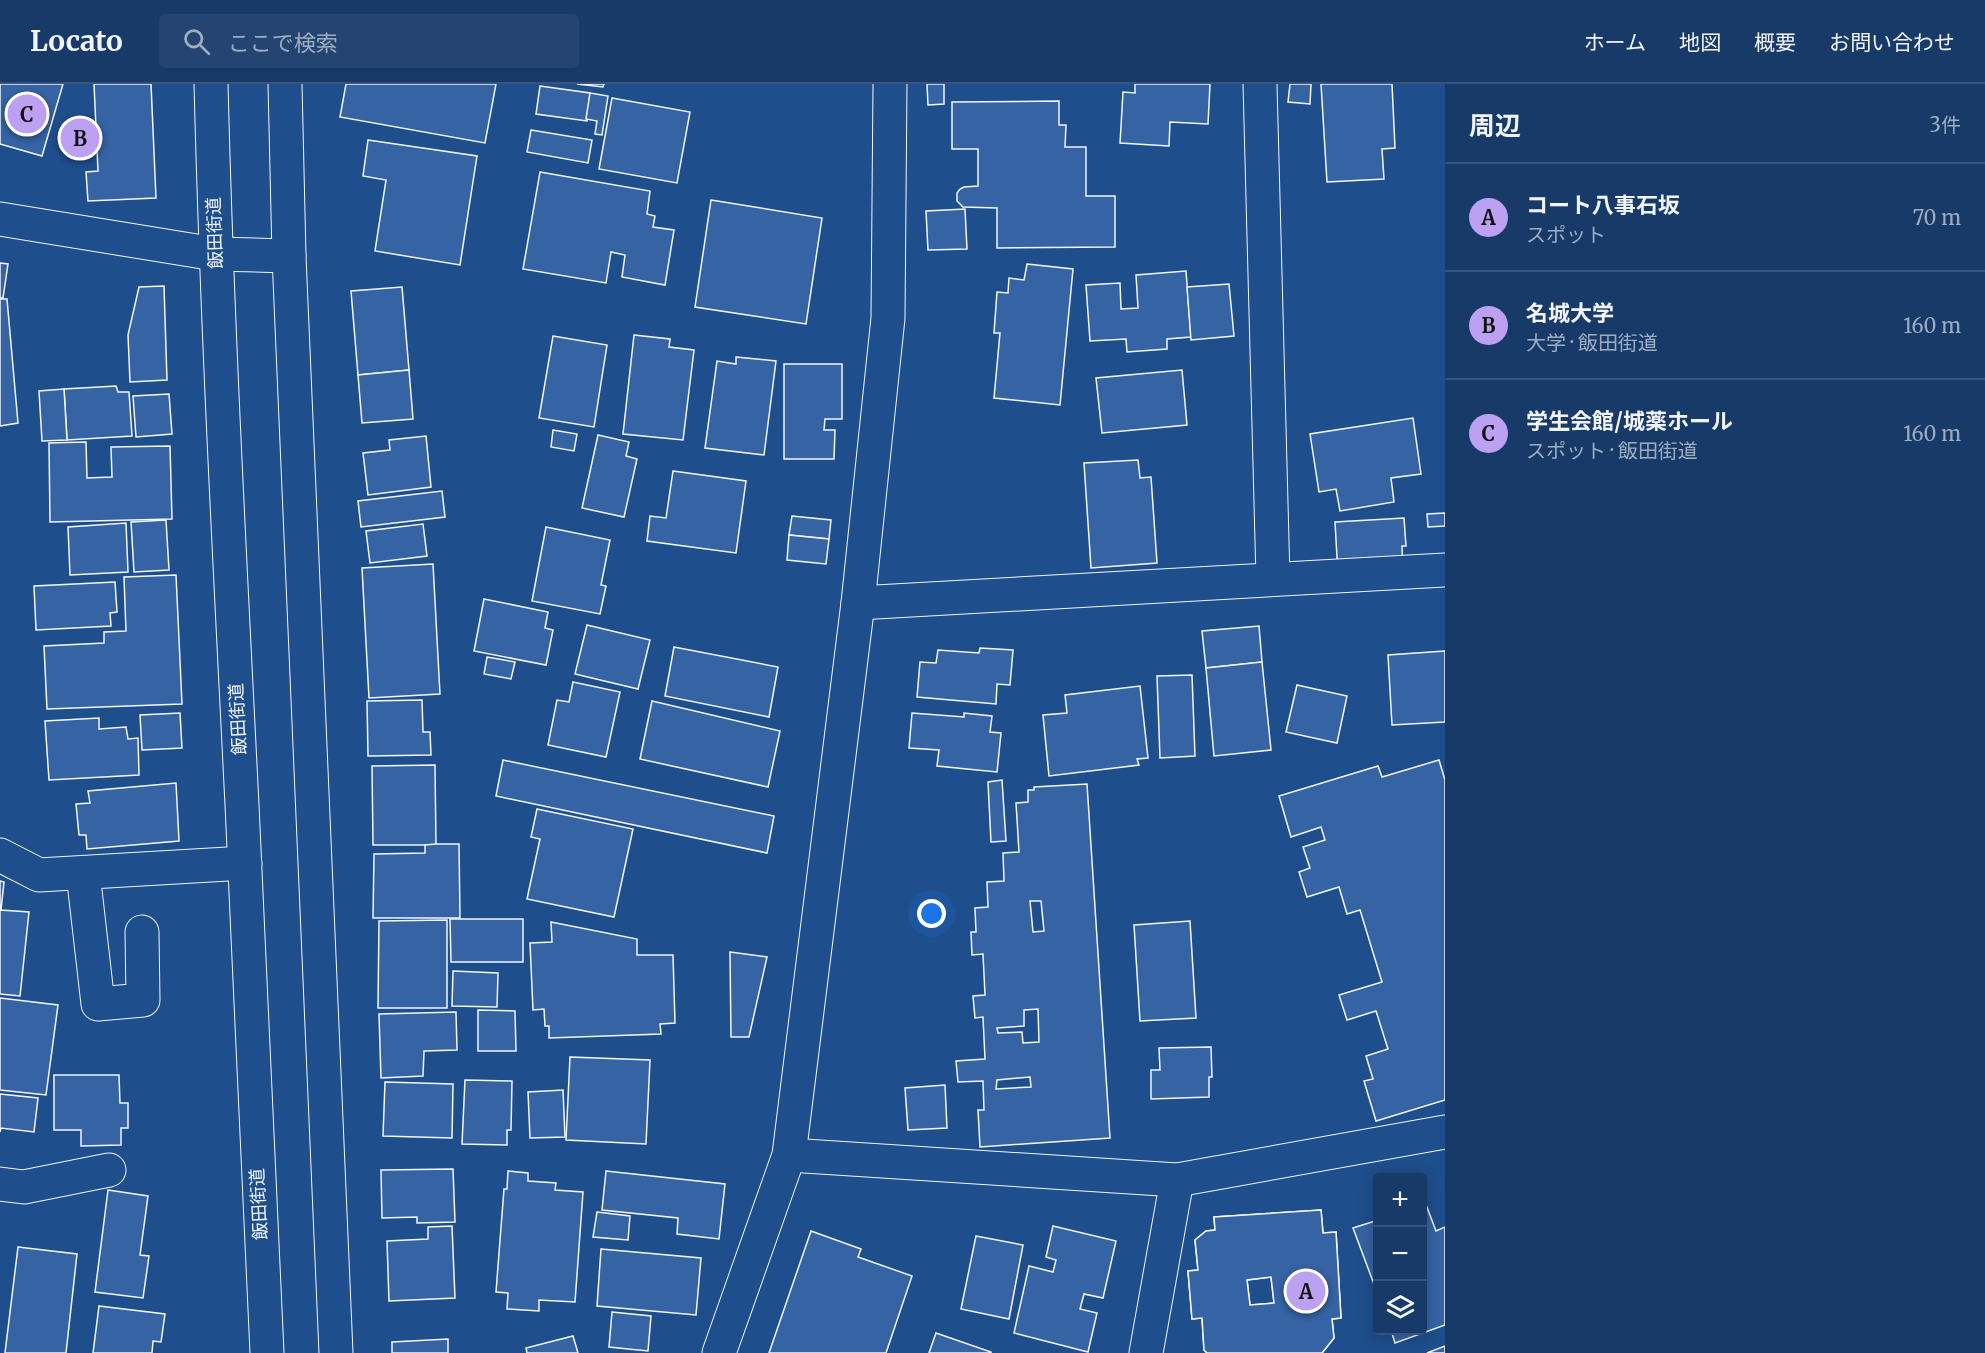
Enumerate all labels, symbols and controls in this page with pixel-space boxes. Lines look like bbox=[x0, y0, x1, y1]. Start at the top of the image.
search box bbox=[159, 14, 579, 68]
text: Locato bbox=[30, 23, 123, 59]
icon: search bbox=[180, 25, 213, 58]
text: ここで検索 bbox=[228, 29, 338, 57]
text: ホーム bbox=[1584, 29, 1646, 56]
text: 地図 bbox=[1679, 29, 1721, 56]
text: 概要 bbox=[1754, 29, 1796, 56]
text: お問い合わせ bbox=[1829, 29, 1955, 56]
pin: C bbox=[8, 92, 46, 136]
text: 周辺 bbox=[1469, 109, 1521, 142]
text: 3件 bbox=[1930, 112, 1961, 137]
pin: B bbox=[60, 116, 100, 160]
text: コート八事石坂 bbox=[1526, 191, 1680, 219]
street label: 飯田街道 bbox=[202, 197, 227, 269]
text: A bbox=[1481, 205, 1496, 230]
text: 70 m bbox=[1913, 205, 1961, 230]
text: スポット bbox=[1526, 222, 1606, 247]
text: 名城大学 bbox=[1526, 299, 1614, 327]
text: B bbox=[1482, 313, 1495, 338]
text: 160 m bbox=[1903, 313, 1961, 338]
text: 大学 · 飯田街道 bbox=[1526, 330, 1658, 355]
text: 学生会館/城薬ホール bbox=[1526, 407, 1733, 435]
text: C bbox=[1482, 421, 1495, 446]
text: 160 m bbox=[1903, 421, 1961, 446]
text: スポット · 飯田街道 bbox=[1526, 438, 1698, 463]
street label: 飯田街道 bbox=[224, 682, 251, 756]
your location bbox=[917, 899, 946, 928]
street label: 飯田街道 bbox=[245, 1167, 272, 1241]
map controls bbox=[1373, 1173, 1427, 1335]
button: + bbox=[1373, 1173, 1427, 1227]
button: − bbox=[1373, 1227, 1427, 1281]
pin: A bbox=[1286, 1268, 1326, 1314]
button: layers bbox=[1373, 1281, 1427, 1335]

